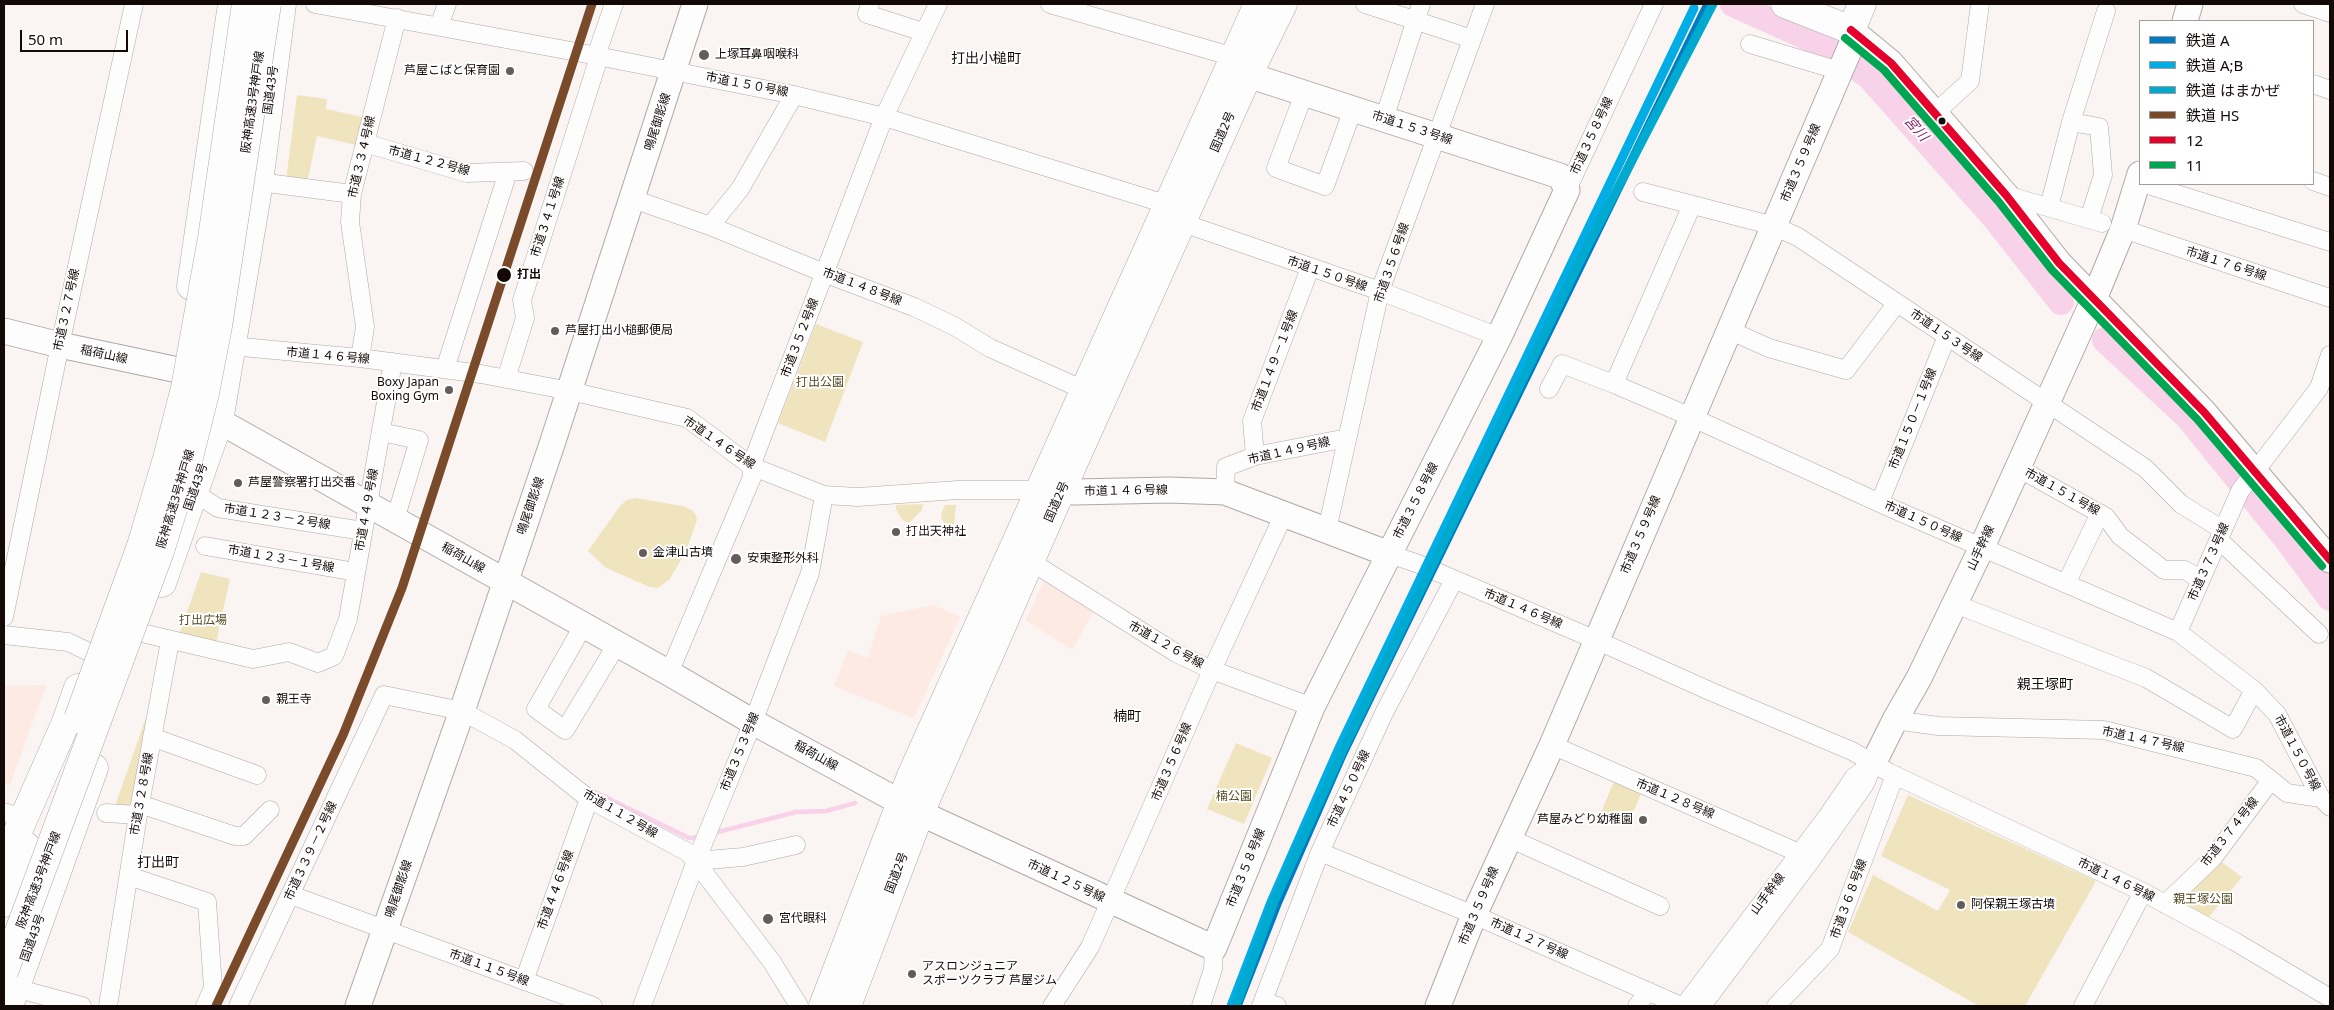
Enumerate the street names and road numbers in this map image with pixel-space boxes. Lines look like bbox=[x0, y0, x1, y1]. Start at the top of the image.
street label: 阪神高速3号神戸線 bbox=[239, 50, 267, 154]
street label: 国道43号 bbox=[261, 64, 281, 116]
street label: 市道１５０号線 bbox=[704, 70, 790, 100]
street label: 鳴尾御影線 bbox=[642, 91, 674, 153]
street label: 市道３５８号線 bbox=[1568, 95, 1616, 177]
street label: 市道１５３号線 bbox=[1370, 108, 1454, 148]
street label: 国道2号 bbox=[1208, 109, 1238, 155]
street label: 市道３３４号線 bbox=[346, 114, 378, 200]
street label: 市道３５９号線 bbox=[1778, 122, 1824, 204]
street label: 市道１２２号線 bbox=[387, 143, 471, 179]
street label: 市道３４１号線 bbox=[528, 175, 568, 259]
street label: 市道３５６号線 bbox=[1372, 221, 1412, 305]
street label: 市道１７６号線 bbox=[2184, 244, 2268, 284]
street label: 市道１５０号線 bbox=[1285, 254, 1369, 294]
street label: 市道１４８号線 bbox=[820, 265, 904, 309]
street label: 市道３２７号線 bbox=[51, 267, 83, 353]
street label: 市道３５２号線 bbox=[778, 296, 822, 380]
street label: 市道１５３号線 bbox=[1907, 307, 1985, 365]
street label: 市道１４９－１号線 bbox=[1249, 308, 1301, 414]
street label: 稲荷山線 bbox=[79, 343, 129, 367]
street label: 市道１４６号線 bbox=[286, 345, 370, 367]
street label: 市道１５０－１号線 bbox=[1886, 366, 1940, 472]
street label: 市道１４６号線 bbox=[680, 414, 758, 472]
street label: 市道１４９号線 bbox=[1246, 435, 1332, 467]
street label: 阪神高速3号神戸線 bbox=[154, 448, 198, 550]
street label: 市道３５８号線 bbox=[1391, 460, 1441, 542]
street label: 国道43号 bbox=[181, 461, 211, 513]
street label: 市道１５１号線 bbox=[2022, 465, 2102, 519]
street label: 市道４４９号線 bbox=[353, 467, 381, 553]
street label: 鳴尾御影線 bbox=[514, 475, 548, 537]
street label: 国道2号 bbox=[1042, 479, 1072, 525]
street label: 市道１４６号線 bbox=[1084, 483, 1168, 499]
street label: 市道３５９号線 bbox=[1618, 494, 1664, 576]
street label: 市道１５０号線 bbox=[1882, 498, 1964, 546]
street label: 市道１２３－２号線 bbox=[223, 501, 331, 533]
street label: 市道３７３号線 bbox=[2185, 521, 2233, 603]
street label: 山手幹線 bbox=[1964, 523, 1998, 573]
street label: 稲荷山線 bbox=[439, 540, 487, 576]
street label: 市道１２３－１号線 bbox=[227, 543, 335, 575]
street label: 市道１４６号線 bbox=[1482, 586, 1564, 632]
street label: 市道１２６号線 bbox=[1126, 618, 1206, 672]
street label: 市道３５３号線 bbox=[718, 710, 762, 794]
street label: 市道１５０号線 bbox=[2271, 713, 2323, 793]
street label: 市道３５６号線 bbox=[1149, 721, 1195, 803]
street label: 市道１４７号線 bbox=[2100, 724, 2186, 756]
street label: 稲荷山線 bbox=[792, 738, 840, 774]
street label: 市道４５０号線 bbox=[1325, 748, 1373, 830]
street label: 市道３２８号線 bbox=[128, 751, 156, 837]
street label: 市道１２８号線 bbox=[1634, 776, 1716, 822]
street label: 市道１１２号線 bbox=[580, 787, 660, 841]
street label: 市道３７４号線 bbox=[2198, 794, 2262, 870]
street label: 市道３３９－２号線 bbox=[282, 799, 340, 903]
street label: 市道３５８号線 bbox=[1224, 826, 1268, 910]
street label: 阪神高速3号神戸線 bbox=[14, 829, 64, 931]
street label: 市道４４６号線 bbox=[535, 848, 577, 932]
street label: 国道2号 bbox=[883, 850, 911, 896]
street label: 市道１４６号線 bbox=[2075, 855, 2157, 905]
street label: 市道１２５号線 bbox=[1025, 857, 1107, 905]
street label: 市道３６８号線 bbox=[1828, 857, 1870, 941]
street label: 鳴尾御影線 bbox=[382, 858, 416, 920]
street label: 市道３５９号線 bbox=[1456, 865, 1502, 947]
street label: 山手幹線 bbox=[1748, 870, 1788, 918]
street label: 国道43号 bbox=[18, 912, 48, 964]
street label: 市道１２７号線 bbox=[1488, 915, 1570, 963]
street label: 市道１１５号線 bbox=[447, 947, 531, 989]

